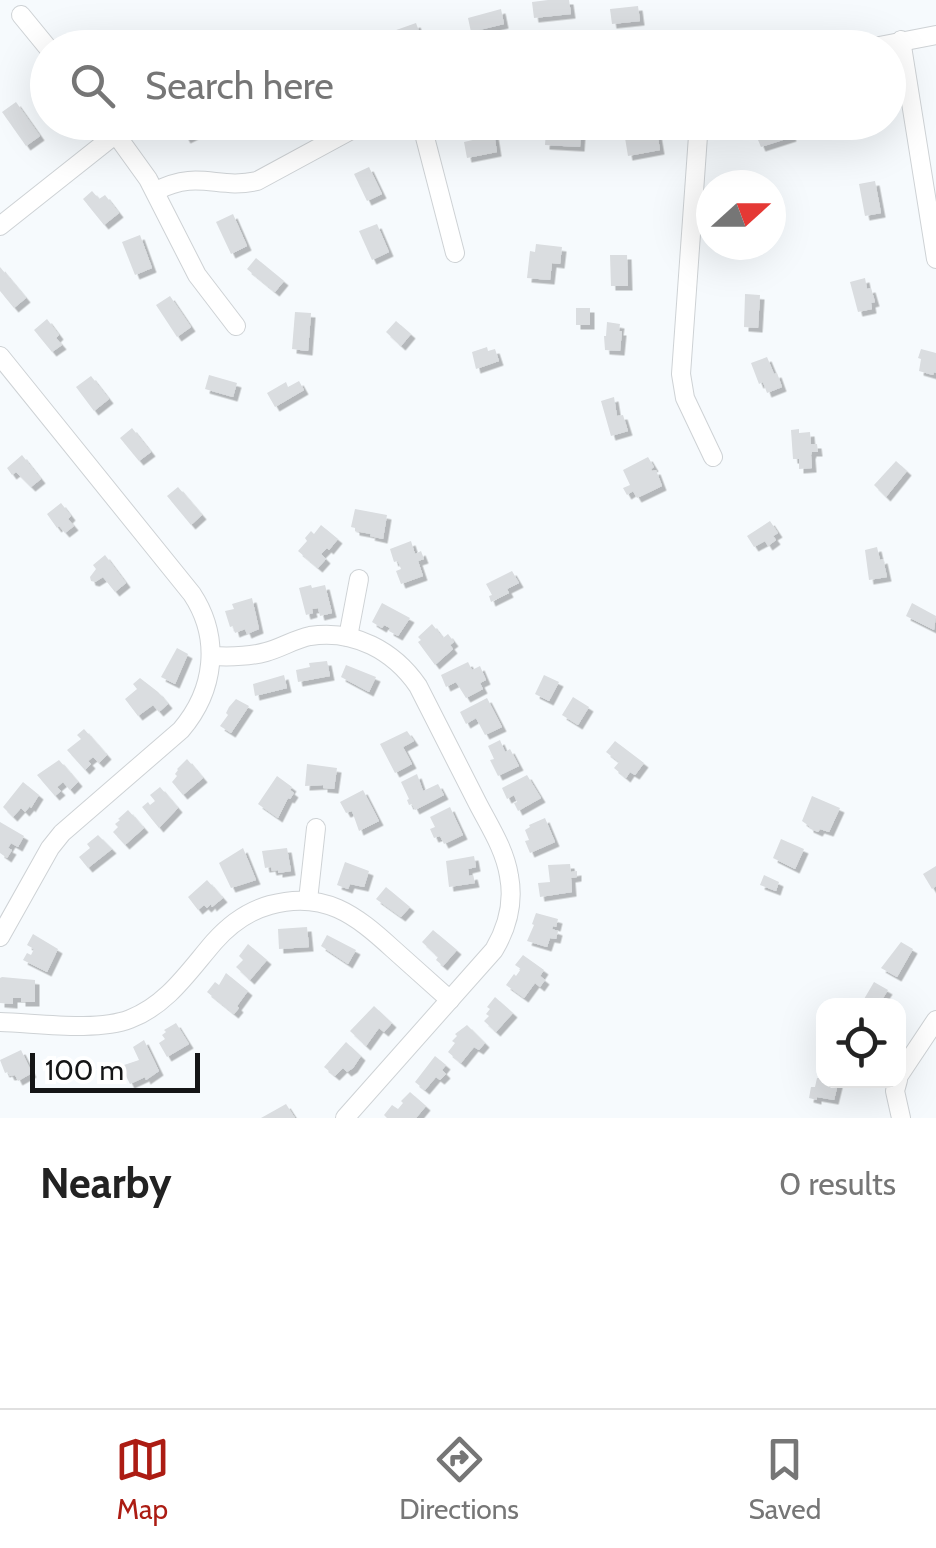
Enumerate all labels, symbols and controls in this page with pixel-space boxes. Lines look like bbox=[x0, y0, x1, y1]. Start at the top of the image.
search box bbox=[30, 30, 906, 140]
icon: search bbox=[65, 58, 120, 113]
text: Search here bbox=[145, 62, 334, 109]
north arrow bbox=[696, 170, 786, 260]
map controls bbox=[816, 998, 906, 1088]
button: locate bbox=[816, 998, 906, 1088]
scale bar bbox=[30, 1048, 200, 1092]
text: 100 m bbox=[45, 1053, 124, 1087]
text: Nearby bbox=[40, 1157, 172, 1209]
text: 0 results bbox=[779, 1164, 896, 1203]
tab: Map bbox=[115, 1432, 170, 1526]
tab: Directions bbox=[399, 1432, 519, 1526]
tab: Saved bbox=[749, 1432, 821, 1526]

